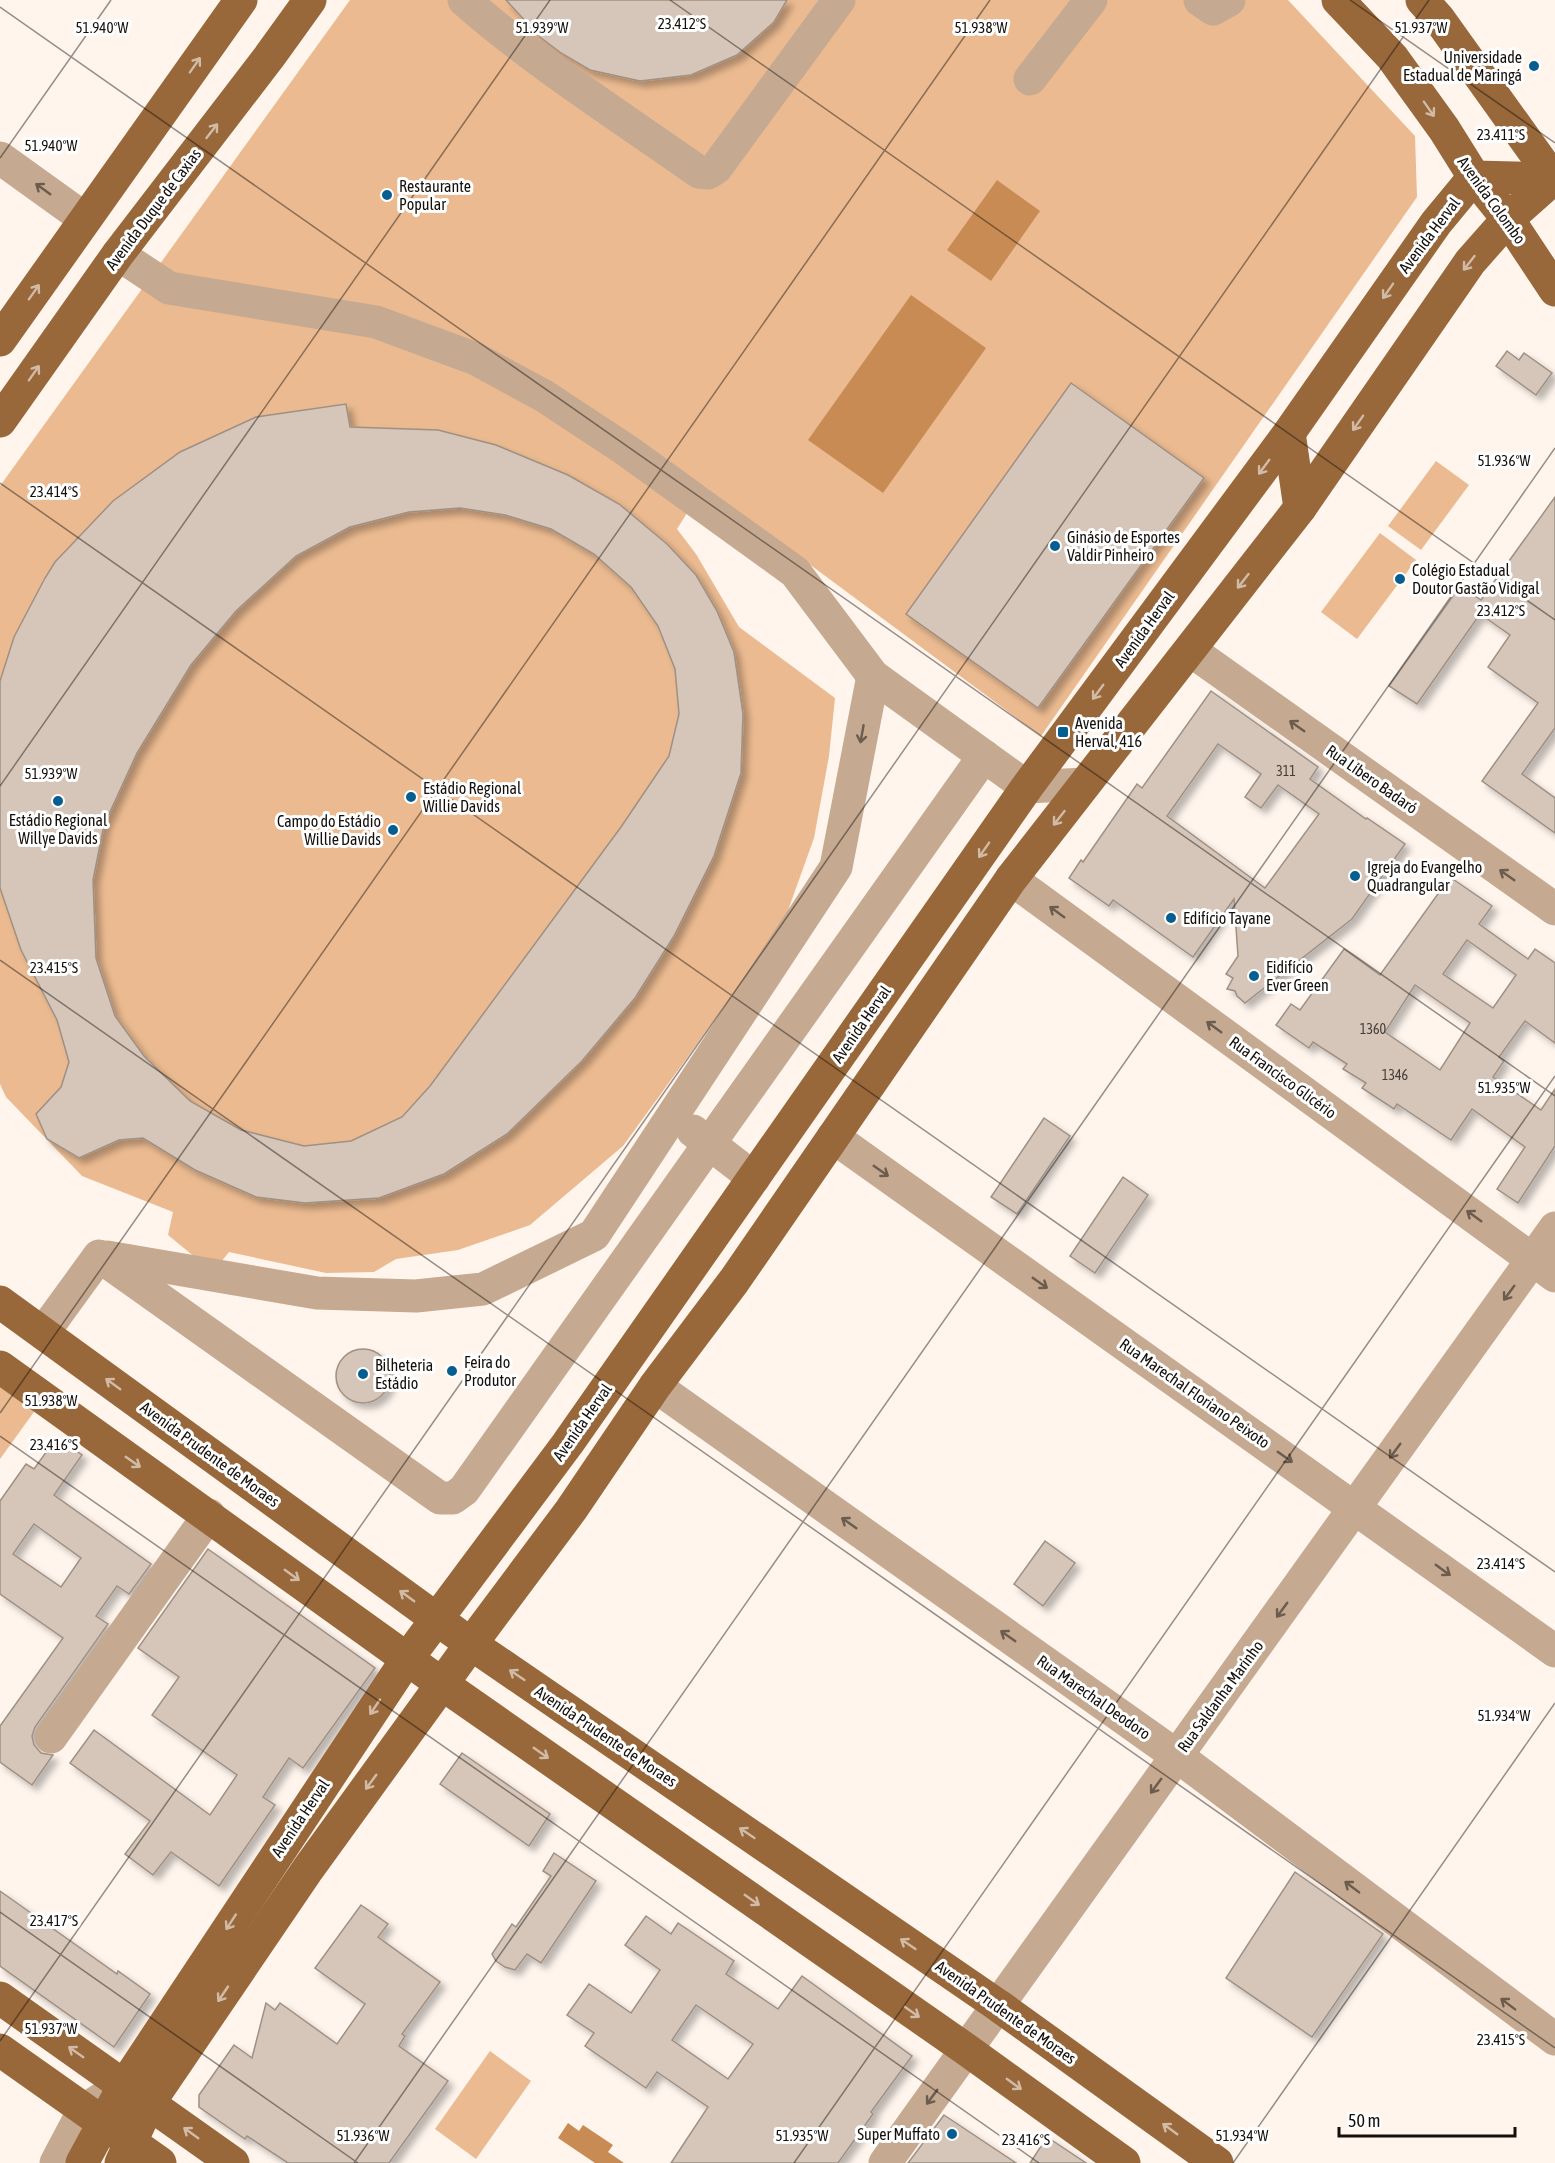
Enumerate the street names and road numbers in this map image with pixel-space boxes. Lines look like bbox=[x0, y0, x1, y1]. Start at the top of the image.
street label: Avenida Duque de Caxias bbox=[102, 145, 205, 274]
street label: Avenida Colombo bbox=[1454, 153, 1530, 247]
street label: Avenida Herval bbox=[1395, 193, 1464, 276]
street label: Avenida Herval bbox=[1110, 587, 1178, 671]
street label: Rua Líbero Badaró bbox=[1323, 741, 1421, 817]
street label: Avenida Herval bbox=[828, 982, 894, 1066]
street label: Rua Francisco Glicério bbox=[1226, 1032, 1340, 1122]
street label: Rua Marechal Floriano Peixoto bbox=[1117, 1334, 1273, 1452]
street label: Avenida Herval bbox=[549, 1380, 615, 1464]
street label: Avenida Prudente de Moraes bbox=[137, 1398, 283, 1511]
street label: Rua Saldanha Marinho bbox=[1174, 1637, 1266, 1755]
street label: Rua Marechal Deodoro bbox=[1034, 1651, 1154, 1743]
street label: Avenida Prudente de Moraes bbox=[532, 1682, 681, 1790]
street label: Avenida Herval bbox=[267, 1775, 333, 1860]
street label: Avenida Prudente de Moraes bbox=[932, 1957, 1080, 2067]

